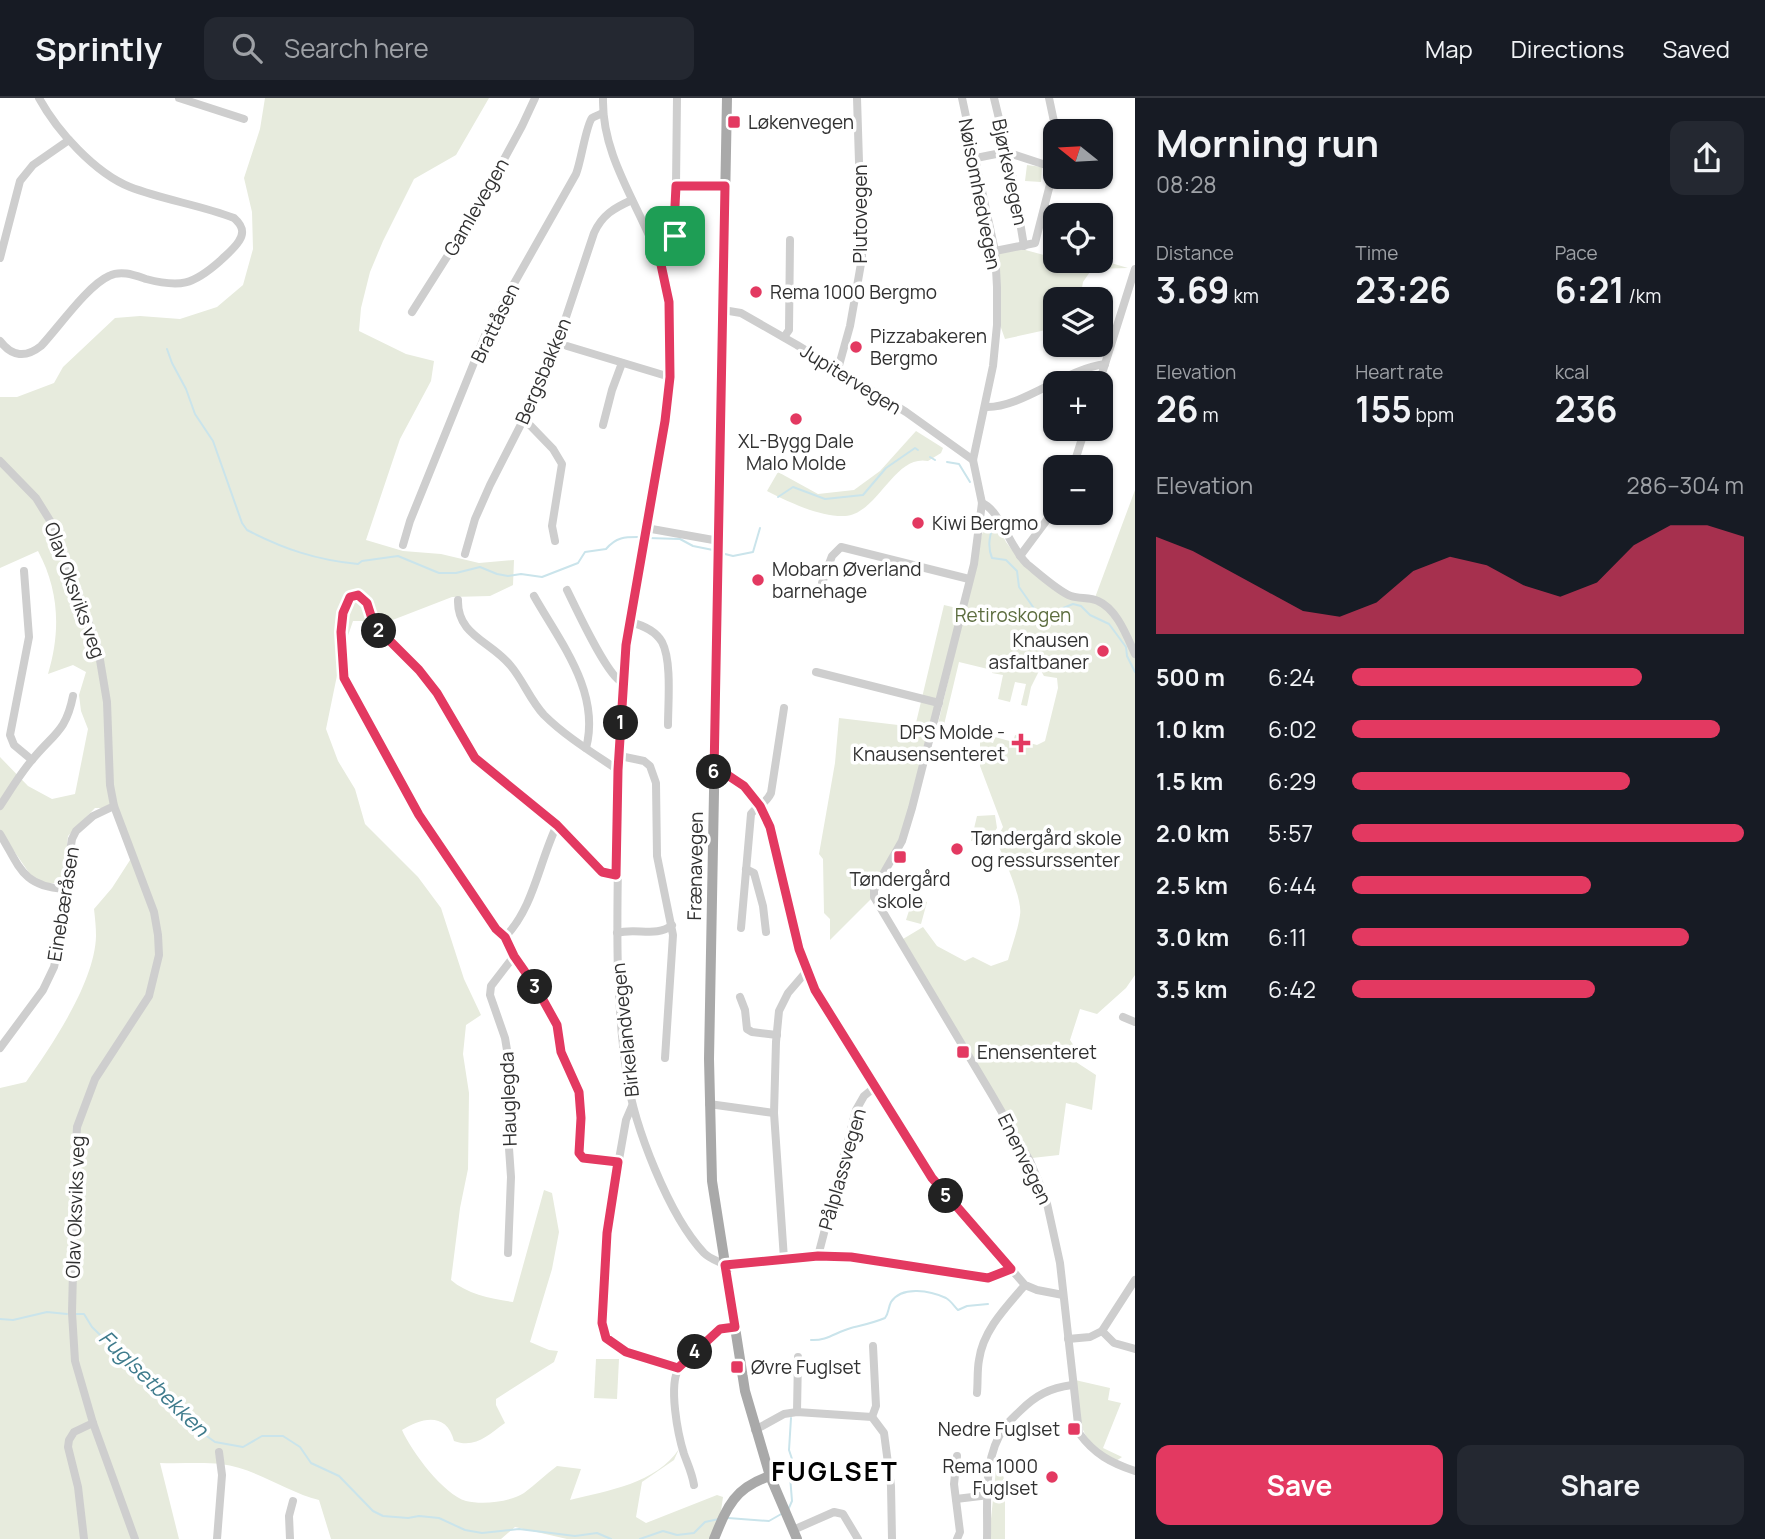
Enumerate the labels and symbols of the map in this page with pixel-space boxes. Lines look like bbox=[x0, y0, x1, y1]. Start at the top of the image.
place label: Løkenvegen bbox=[748, 109, 854, 135]
marker: Løkenvegen bbox=[726, 114, 742, 130]
street label: Nøisomhedvegen bbox=[953, 116, 1007, 272]
street label: Bjørkevegen bbox=[986, 116, 1034, 228]
north arrow bbox=[1043, 119, 1113, 189]
street label: Gamlevegen bbox=[437, 153, 515, 261]
street label: Plutovegen bbox=[847, 164, 873, 264]
pin bbox=[645, 206, 705, 266]
street label: Brattåsen bbox=[465, 279, 525, 367]
place label: Rema 1000 Bergmo bbox=[770, 279, 937, 305]
marker: Rema 1000 Bergmo bbox=[748, 284, 764, 300]
street label: Bergsbakken bbox=[509, 314, 577, 428]
place label: Pizzabakeren Bergmo bbox=[870, 323, 987, 371]
street label: Jupitervegen bbox=[795, 338, 907, 420]
marker: Pizzabakeren Bergmo bbox=[848, 339, 864, 355]
marker: XL-Bygg Dale Malo Molde bbox=[788, 411, 804, 427]
place label: XL-Bygg Dale Malo Molde bbox=[738, 428, 854, 476]
place label: Kiwi Bergmo bbox=[932, 510, 1038, 536]
marker: Kiwi Bergmo bbox=[910, 515, 926, 531]
street label: Olav Oksviks veg bbox=[38, 518, 112, 662]
place label: Mobarn Øverland barnehage bbox=[772, 556, 921, 604]
marker: Mobarn Øverland barnehage bbox=[750, 572, 766, 588]
park label: Retiroskogen bbox=[955, 602, 1071, 628]
pin: 2 bbox=[362, 614, 396, 648]
place label: Knausen asfaltbaner bbox=[988, 627, 1089, 675]
marker: Knausen asfaltbaner bbox=[1095, 643, 1111, 659]
pin: 1 bbox=[604, 706, 638, 740]
place label: DPS Molde - Knausensenteret bbox=[853, 719, 1005, 767]
marker: DPS Molde - Knausensenteret bbox=[1011, 733, 1031, 753]
pin: 6 bbox=[696, 754, 732, 790]
street label: Frænavegen bbox=[681, 811, 709, 921]
place label: Tøndergård skole og ressurssenter bbox=[971, 825, 1122, 873]
marker: Tøndergård skole og ressurssenter bbox=[949, 841, 965, 857]
street label: Einebæråsen bbox=[41, 845, 85, 963]
marker: Tøndergård skole bbox=[892, 849, 908, 865]
place label: Tøndergård skole bbox=[850, 866, 950, 914]
street label: Birkelandvegen bbox=[605, 962, 645, 1098]
pin: 3 bbox=[518, 970, 552, 1004]
place label: Enensenteret bbox=[977, 1039, 1097, 1065]
marker: Enensenteret bbox=[955, 1044, 971, 1060]
street label: Hauglegda bbox=[493, 1051, 523, 1147]
street label: Pålplassvegen bbox=[812, 1105, 872, 1233]
street label: Enenvegen bbox=[992, 1109, 1058, 1209]
street label: Olav Oksviks veg bbox=[60, 1135, 90, 1279]
pin: 5 bbox=[928, 1178, 964, 1214]
water label: Fuglsetbekken bbox=[93, 1324, 216, 1443]
pin: 4 bbox=[678, 1334, 712, 1370]
place label: Øvre Fuglset bbox=[751, 1354, 861, 1380]
marker: Øvre Fuglset bbox=[729, 1359, 745, 1375]
place label: Nedre Fuglset bbox=[938, 1416, 1060, 1442]
marker: Nedre Fuglset bbox=[1066, 1421, 1082, 1437]
district label: FUGLSET bbox=[771, 1453, 899, 1489]
place label: Rema 1000 Fuglset bbox=[943, 1453, 1038, 1501]
marker: Rema 1000 Fuglset bbox=[1044, 1469, 1060, 1485]

